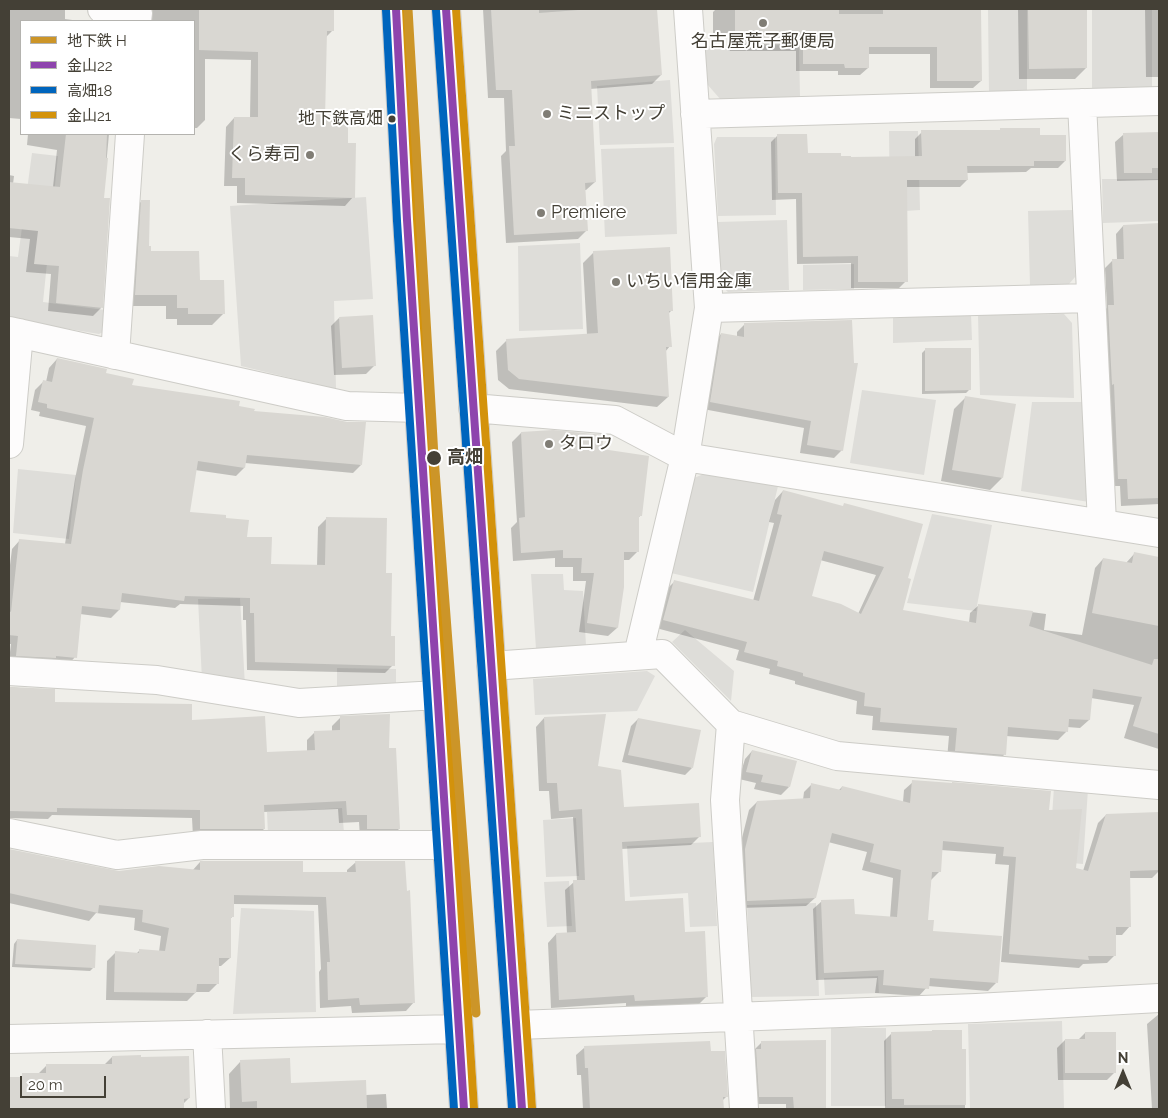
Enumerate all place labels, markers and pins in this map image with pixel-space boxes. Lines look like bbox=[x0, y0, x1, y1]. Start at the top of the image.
marker: 名古屋荒子郵便局 bbox=[757, 17, 769, 29]
place label: 名古屋荒子郵便局 bbox=[691, 31, 835, 53]
place label: ミニストップ bbox=[557, 103, 665, 125]
marker: ミニストップ bbox=[541, 108, 553, 120]
place label: 地下鉄高畑 bbox=[298, 109, 383, 129]
marker: 地下鉄高畑 bbox=[387, 114, 397, 124]
place label: くら寿司 bbox=[228, 144, 300, 166]
marker: くら寿司 bbox=[304, 149, 316, 161]
place label: Premiere bbox=[551, 202, 626, 224]
marker: Premiere bbox=[535, 207, 547, 219]
place label: いちい信用金庫 bbox=[626, 271, 752, 293]
marker: いちい信用金庫 bbox=[610, 276, 622, 288]
place label: タロウ bbox=[559, 433, 613, 455]
marker: タロウ bbox=[543, 438, 555, 450]
place label: 高畑 bbox=[447, 447, 483, 469]
marker: 高畑 bbox=[425, 449, 443, 467]

